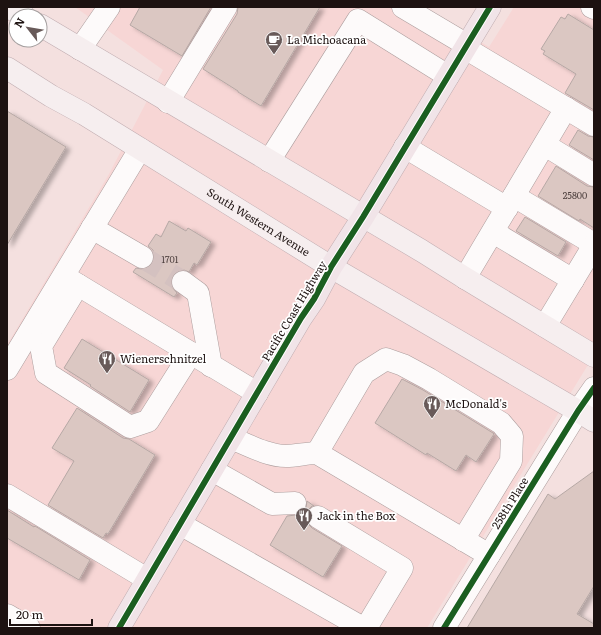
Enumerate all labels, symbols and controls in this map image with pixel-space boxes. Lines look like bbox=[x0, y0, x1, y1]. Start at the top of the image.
north arrow bbox=[8, 8, 48, 48]
text: N bbox=[9, 14, 28, 30]
cafe icon: La Michoacana bbox=[264, 30, 284, 55]
place label: La Michoacana bbox=[287, 31, 366, 47]
street label: South Western Avenue bbox=[204, 183, 314, 259]
house number: 25800 bbox=[563, 188, 587, 202]
house number: 1701 bbox=[162, 252, 179, 266]
street label: Pacific Coast Highway bbox=[257, 257, 330, 364]
restaurant icon: Wienerschnitzel bbox=[97, 349, 117, 374]
place label: Wienerschnitzel bbox=[120, 350, 207, 366]
restaurant icon: McDonald's bbox=[422, 394, 442, 419]
place label: McDonald's bbox=[445, 395, 507, 411]
street label: 258th Place bbox=[487, 473, 532, 532]
restaurant icon: Jack in the Box bbox=[294, 506, 314, 531]
place label: Jack in the Box bbox=[317, 507, 396, 523]
scale bar bbox=[10, 601, 92, 627]
text: 20 m bbox=[16, 605, 43, 623]

